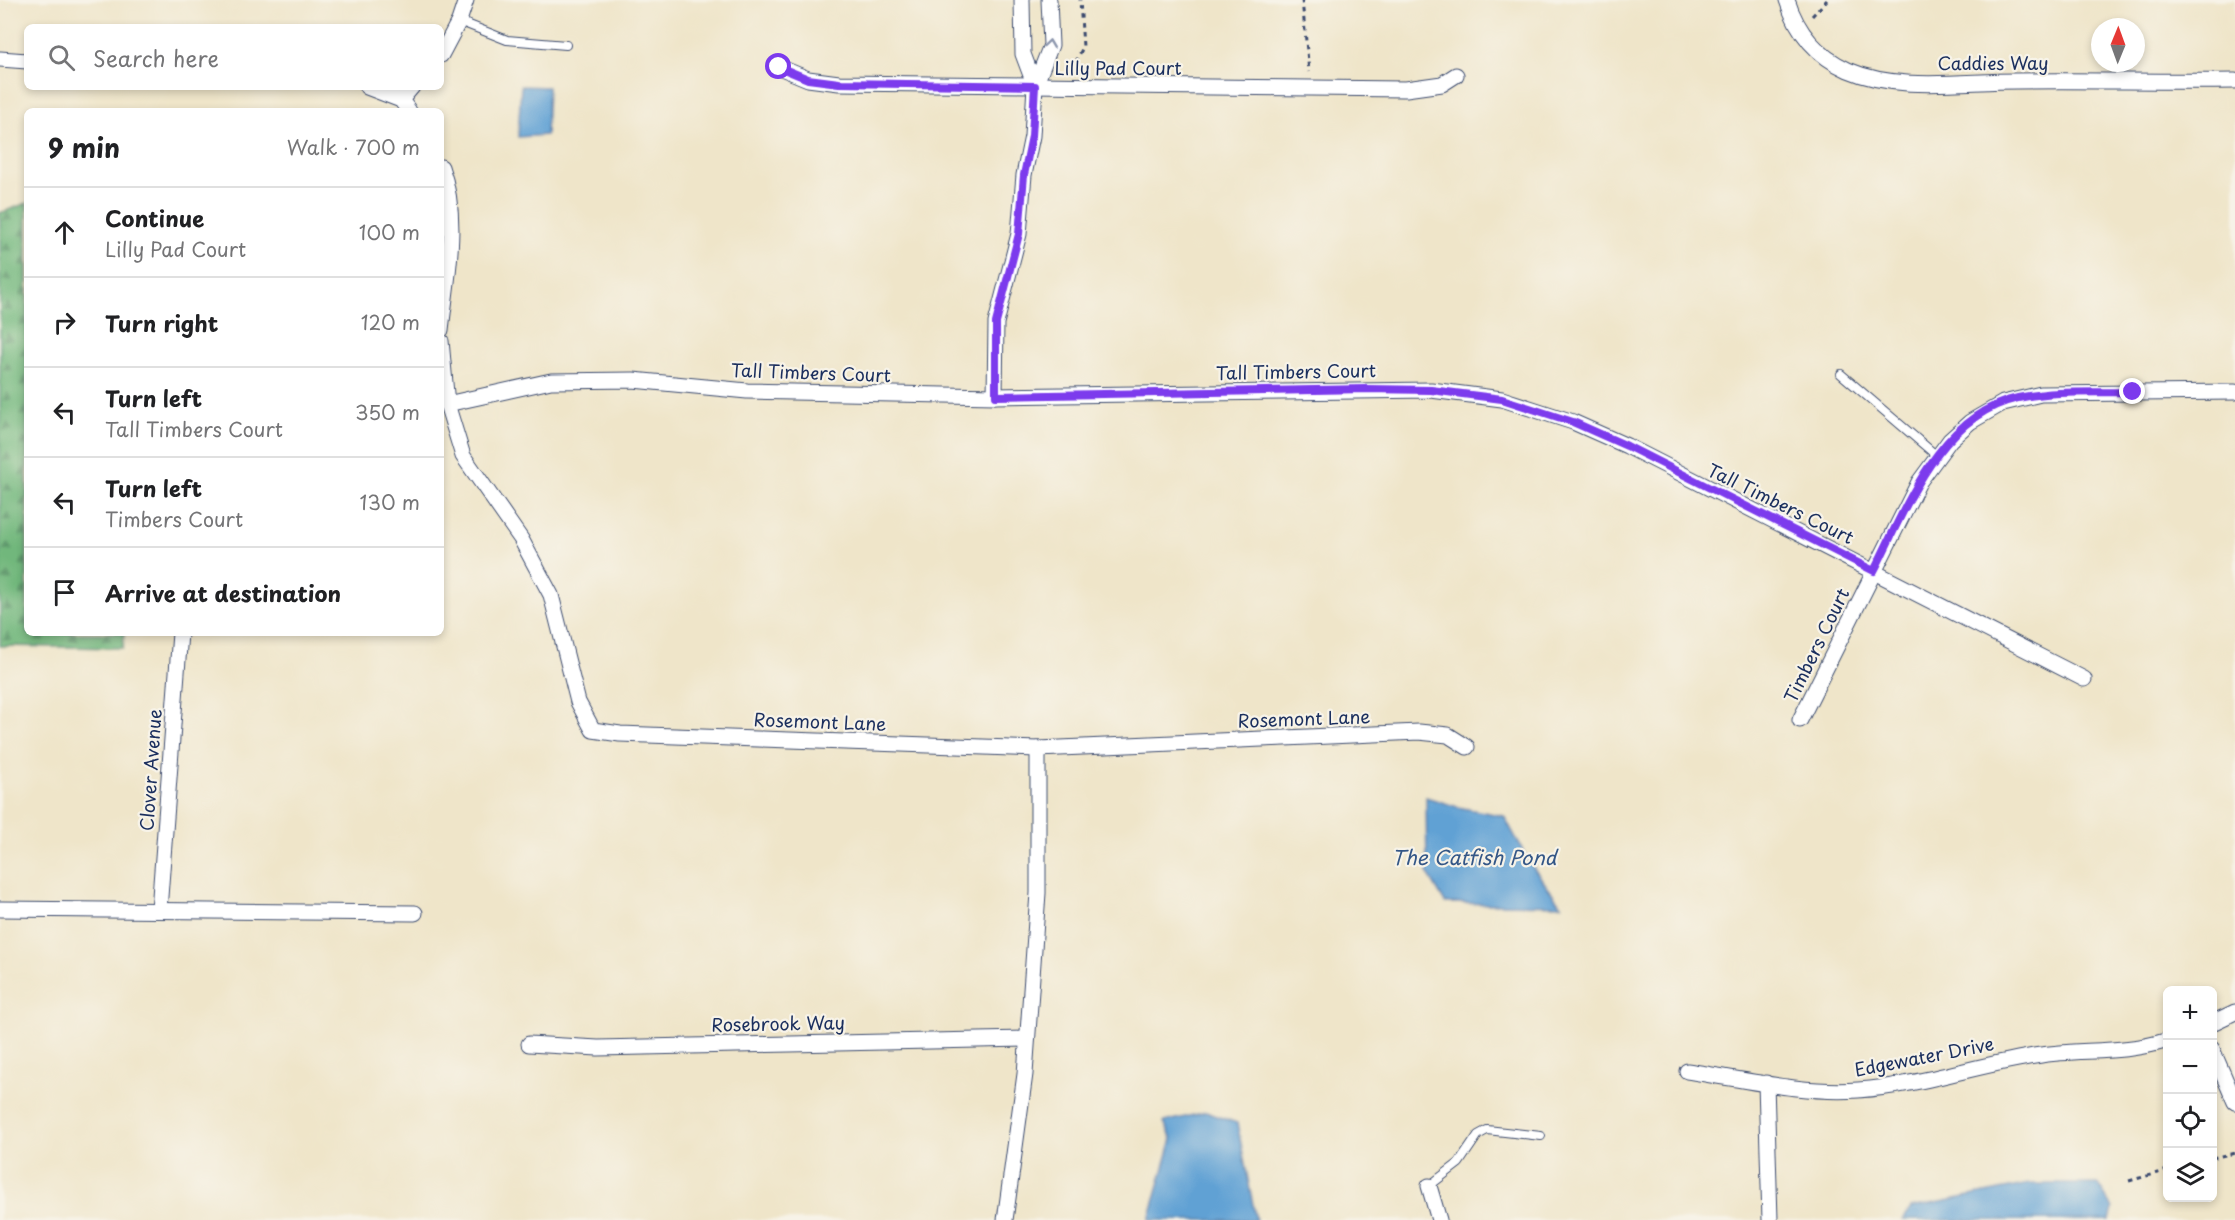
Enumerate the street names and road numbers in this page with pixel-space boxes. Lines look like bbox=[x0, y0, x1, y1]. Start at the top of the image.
street label: Caddies Way bbox=[1937, 49, 2049, 76]
street label: Lilly Pad Court bbox=[1054, 54, 1182, 81]
street label: Tall Timbers Court bbox=[731, 356, 891, 388]
street label: Tall Timbers Court bbox=[1216, 356, 1376, 386]
street label: Tall Timbers Court bbox=[1703, 456, 1859, 550]
street label: Timbers Court bbox=[1777, 583, 1855, 707]
street label: Rosemont Lane bbox=[1237, 702, 1371, 734]
street label: Rosemont Lane bbox=[753, 705, 887, 737]
street label: Clover Avenue bbox=[132, 708, 168, 832]
street label: Rosebrook Way bbox=[711, 1008, 845, 1038]
street label: Edgewater Drive bbox=[1852, 1029, 1996, 1083]

